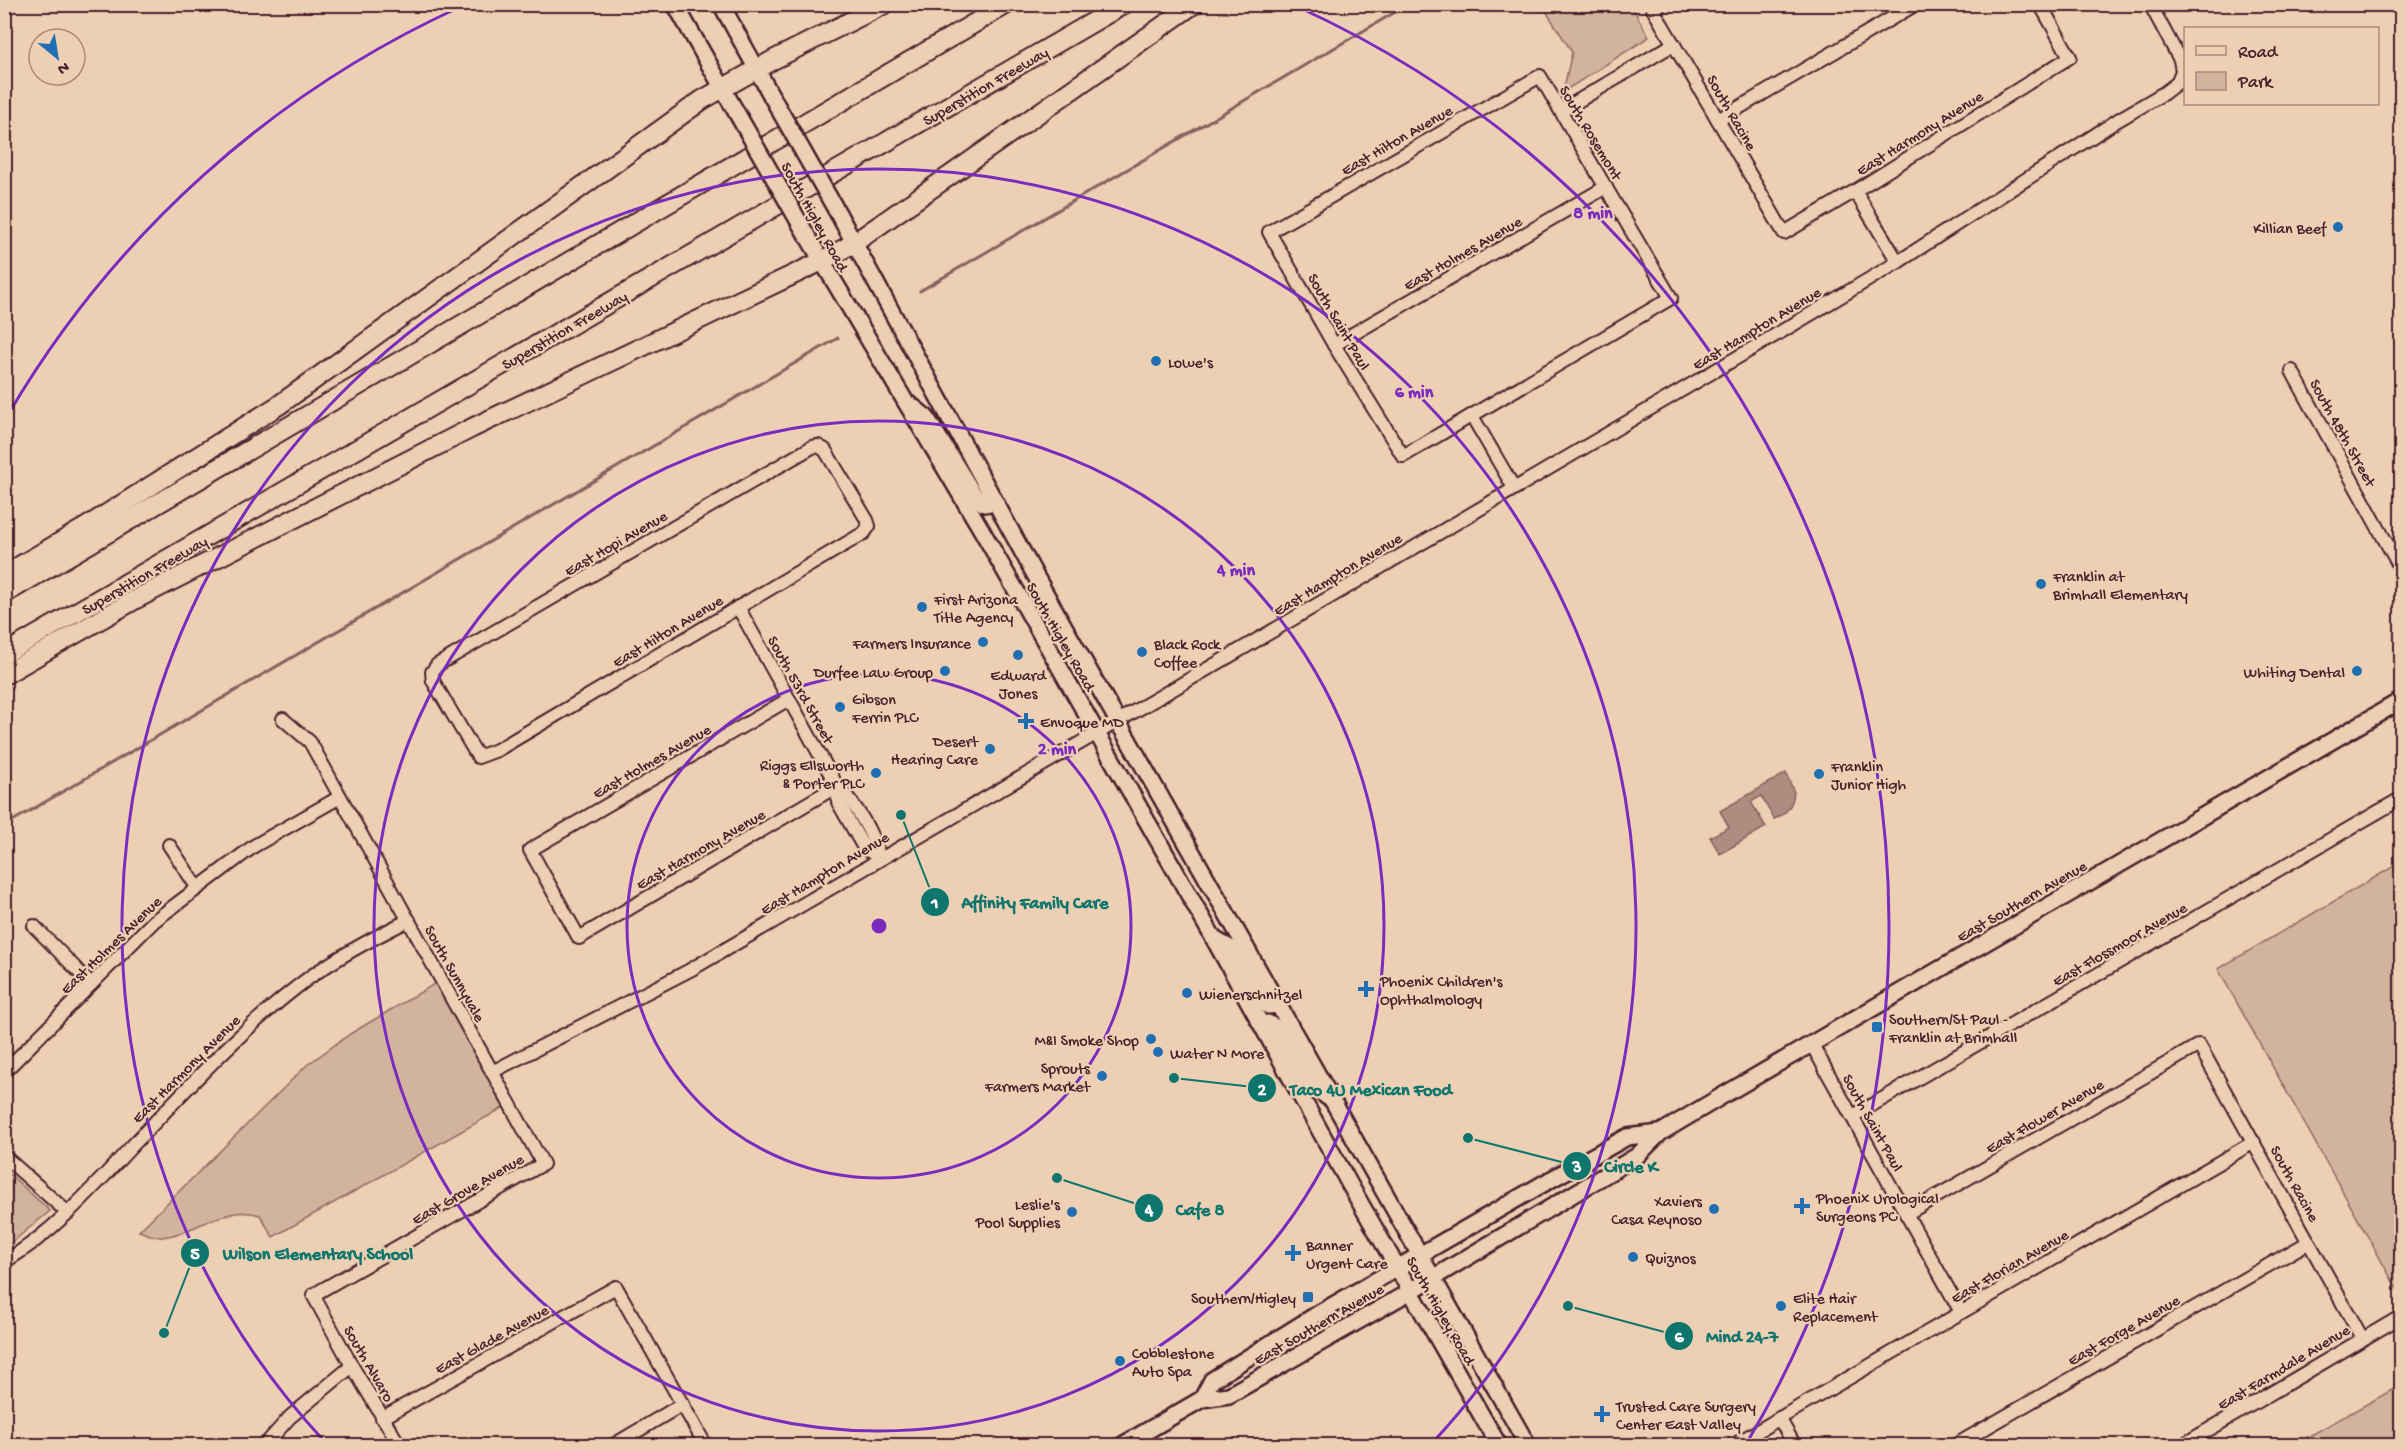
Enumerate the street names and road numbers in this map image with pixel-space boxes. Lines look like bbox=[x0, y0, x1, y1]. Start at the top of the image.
street label: Superstition Freeway bbox=[921, 44, 1053, 132]
street label: South Racine bbox=[1701, 73, 1760, 156]
street label: South Rosemont bbox=[1553, 83, 1625, 186]
street label: East Harmony Avenue bbox=[1854, 88, 1988, 182]
street label: East Hilton Avenue bbox=[1339, 102, 1457, 182]
street label: South Higley Road bbox=[775, 160, 852, 277]
street label: East Holmes Avenue bbox=[1401, 213, 1527, 297]
street label: South Saint Paul bbox=[1302, 271, 1372, 375]
street label: East Hampton Avenue bbox=[1690, 284, 1826, 376]
street label: Superstition Freeway bbox=[500, 288, 632, 376]
street label: South 48th Street bbox=[2304, 377, 2379, 492]
street label: East Hopi Avenue bbox=[562, 507, 672, 582]
street label: East Hampton Avenue bbox=[1271, 530, 1407, 622]
street label: Superstition Freeway bbox=[80, 533, 212, 621]
street label: South Higley Road bbox=[1020, 580, 1099, 697]
street label: East Hilton Avenue bbox=[610, 592, 728, 673]
street label: South 53rd Street bbox=[761, 633, 837, 749]
street label: East Holmes Avenue bbox=[590, 721, 716, 805]
street label: East Harmony Avenue bbox=[634, 806, 770, 896]
street label: East Hampton Avenue bbox=[758, 829, 894, 921]
street label: East Southern Avenue bbox=[1954, 858, 2092, 948]
street label: East Holmes Avenue bbox=[58, 893, 168, 1000]
street label: East Flossmoor Avenue bbox=[2050, 899, 2192, 992]
street label: South Sunnyvale bbox=[418, 923, 488, 1027]
street label: East Harmony Avenue bbox=[129, 1012, 246, 1129]
street label: South Saint Paul bbox=[1836, 1072, 1906, 1176]
street label: East Flower Avenue bbox=[1983, 1076, 2109, 1160]
street label: South Racine bbox=[2264, 1143, 2322, 1227]
street label: East Grove Avenue bbox=[409, 1151, 529, 1231]
street label: East Florian Avenue bbox=[1949, 1226, 2074, 1309]
street label: South Higley Road bbox=[1400, 1254, 1479, 1371]
street label: East Southern Avenue bbox=[1251, 1281, 1389, 1371]
street label: East Forge Avenue bbox=[2065, 1292, 2185, 1372]
street label: East Glade Avenue bbox=[433, 1302, 554, 1380]
street label: East Farmdale Avenue bbox=[2215, 1322, 2355, 1416]
street label: South Alvaro bbox=[337, 1323, 396, 1406]

